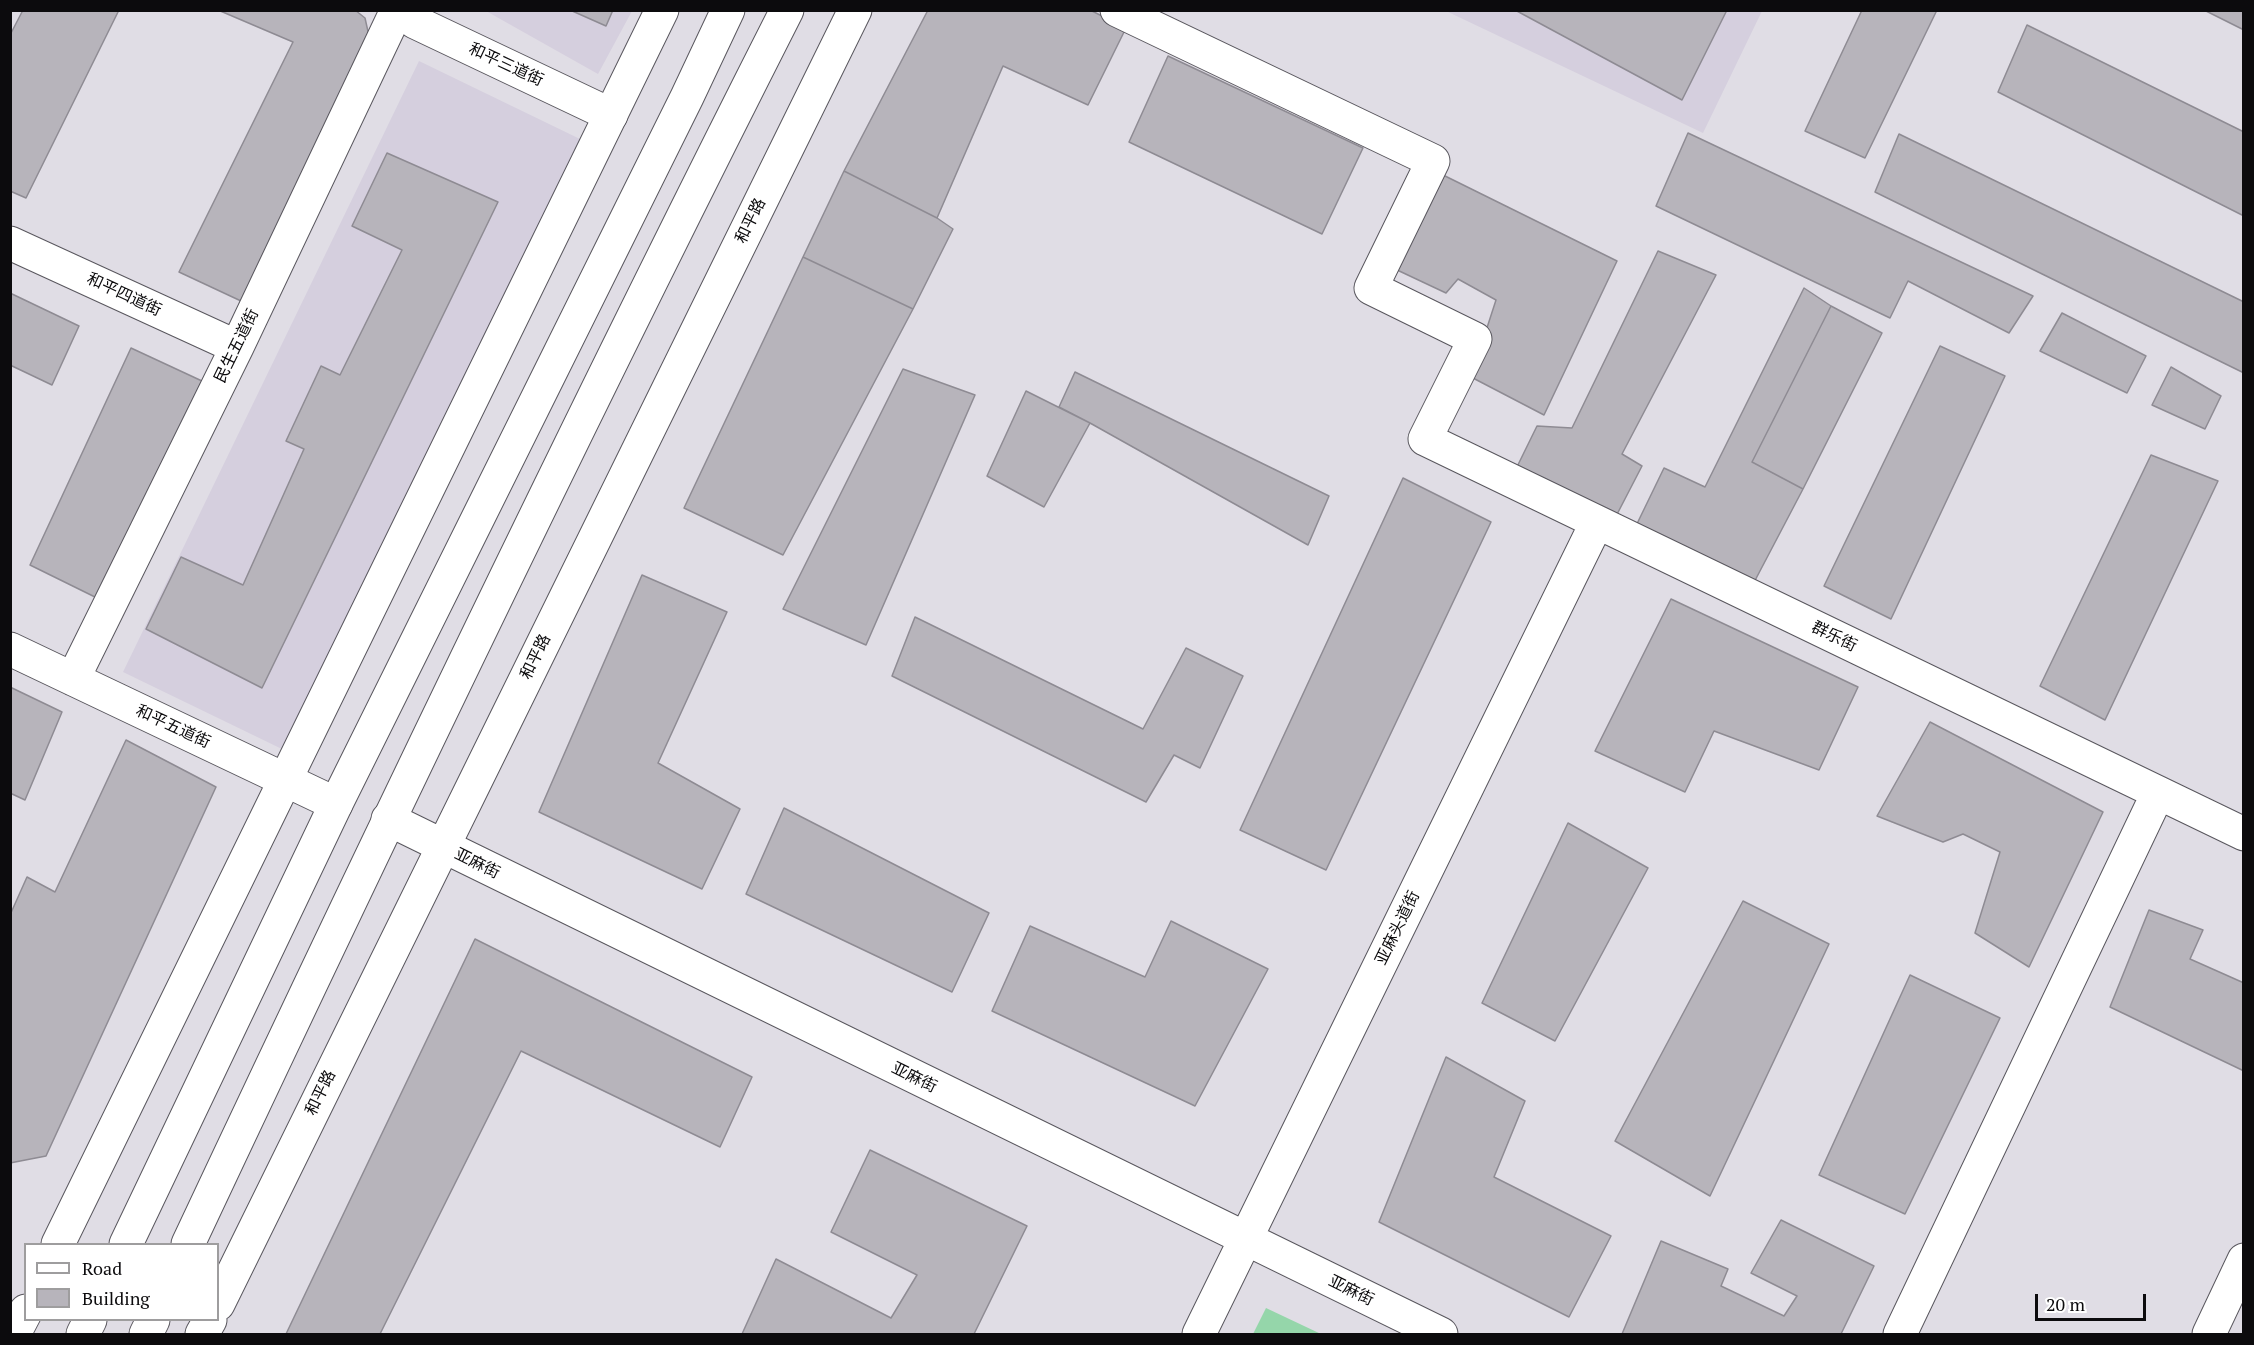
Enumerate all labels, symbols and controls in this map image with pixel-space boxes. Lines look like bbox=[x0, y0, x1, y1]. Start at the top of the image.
street label: 和平三道街 bbox=[466, 39, 546, 91]
street label: 和平路 bbox=[732, 195, 770, 247]
street label: 和平四道街 bbox=[84, 269, 164, 321]
street label: 民生五道街 bbox=[211, 306, 263, 386]
street label: 群乐街 bbox=[1808, 618, 1860, 656]
street label: 和平路 bbox=[517, 631, 555, 683]
street label: 和平五道街 bbox=[133, 701, 213, 753]
street label: 亚麻街 bbox=[451, 845, 503, 883]
street label: 亚麻头道街 bbox=[1372, 888, 1424, 968]
street label: 亚麻街 bbox=[888, 1059, 940, 1097]
street label: 和平路 bbox=[302, 1067, 340, 1119]
legend bbox=[24, 1243, 219, 1321]
text: Road bbox=[82, 1256, 122, 1280]
street label: 亚麻街 bbox=[1325, 1272, 1377, 1310]
scale bar bbox=[2038, 1282, 2149, 1320]
text: Building bbox=[82, 1286, 150, 1310]
text: 20 m bbox=[2046, 1292, 2085, 1316]

